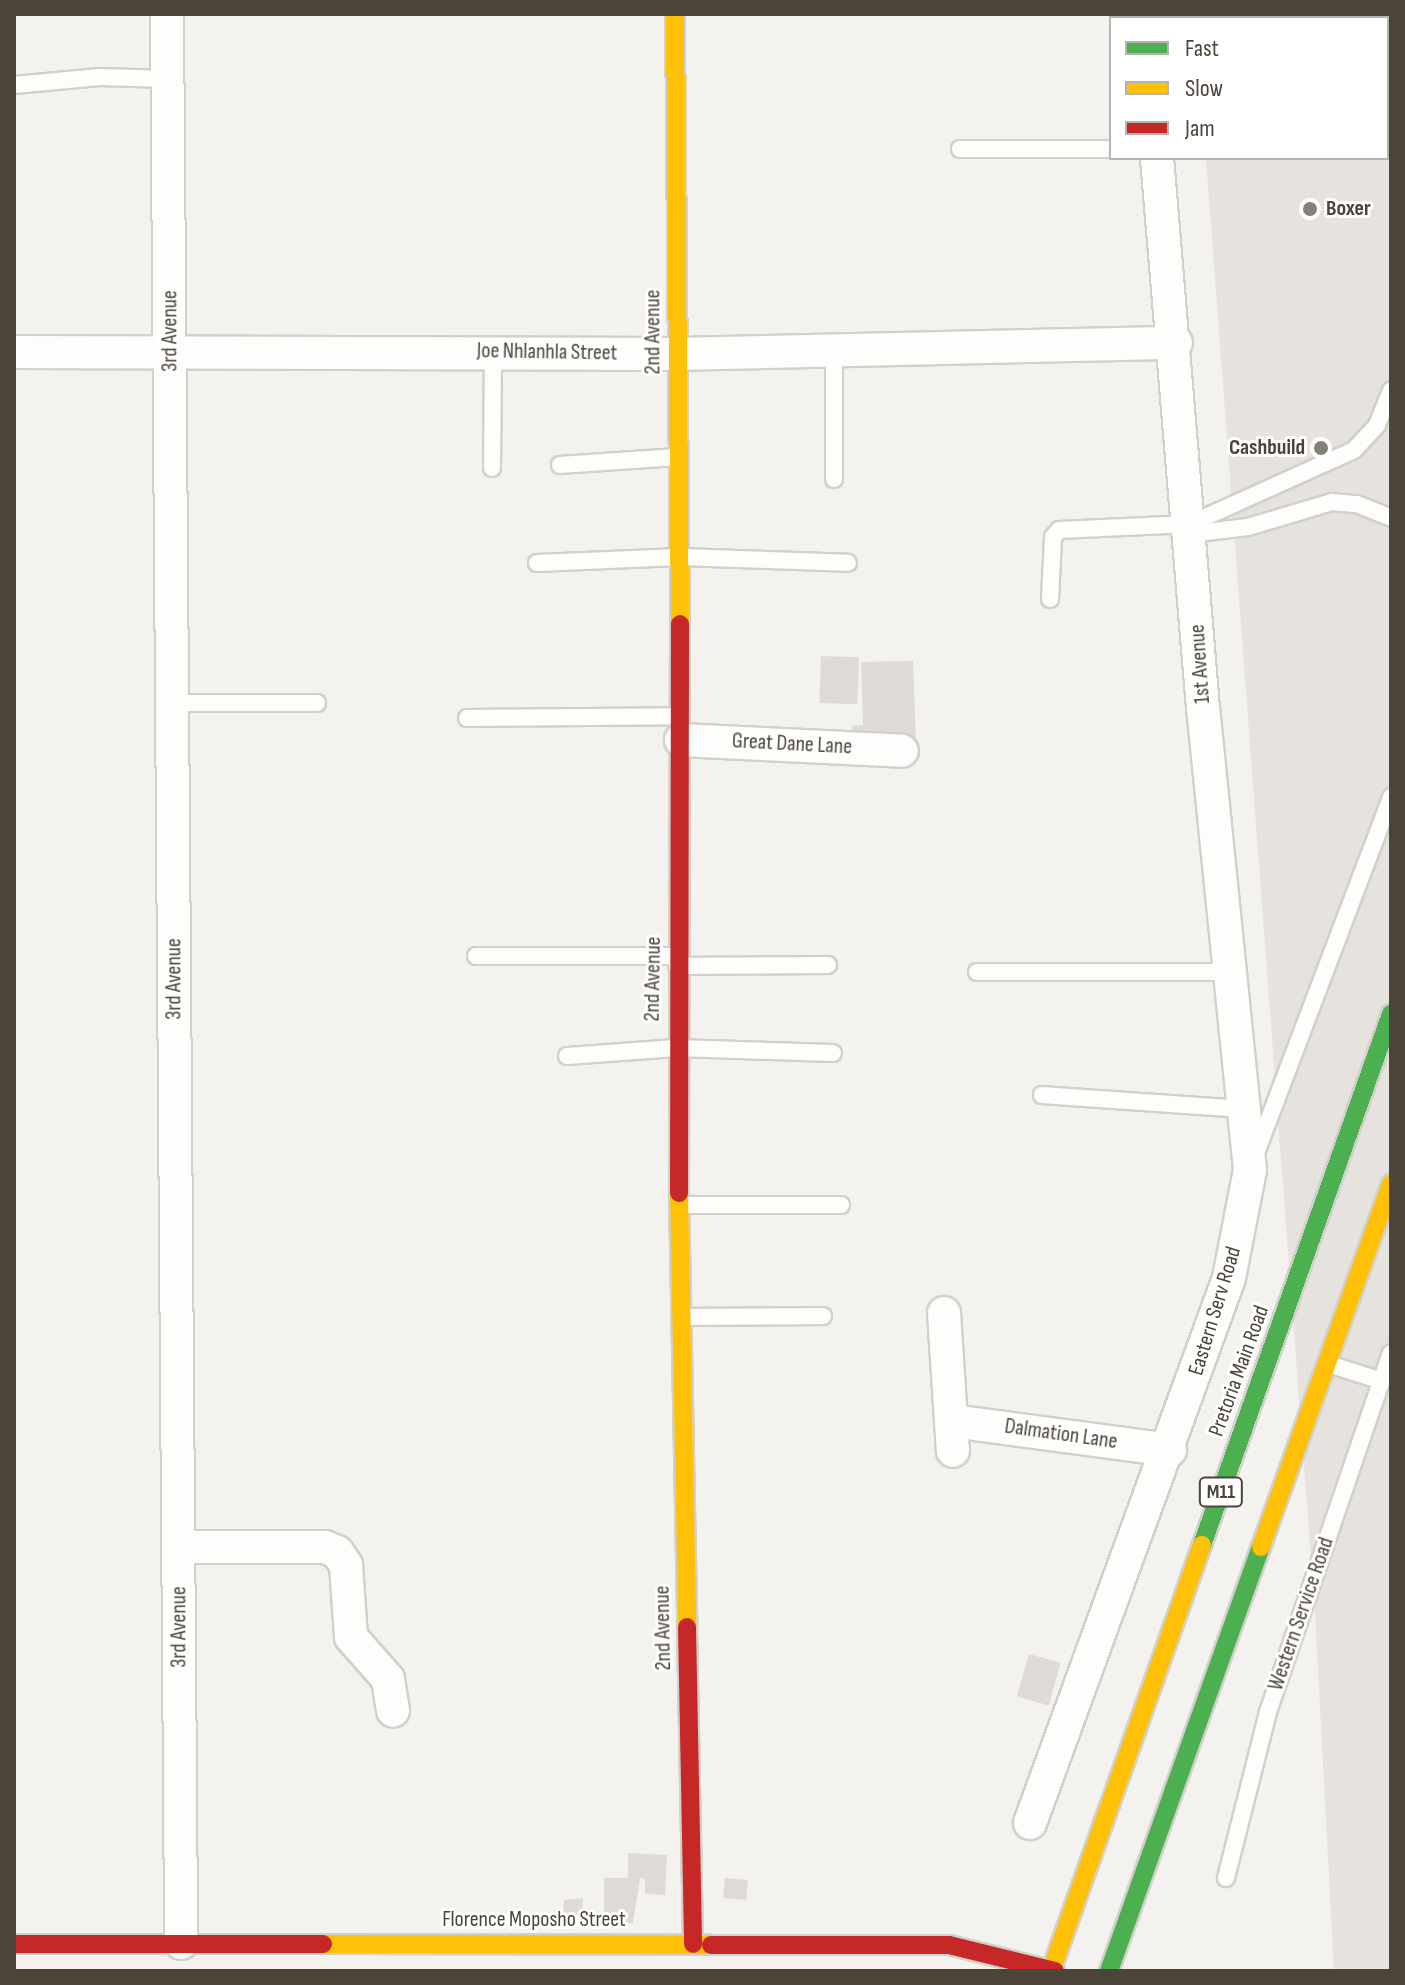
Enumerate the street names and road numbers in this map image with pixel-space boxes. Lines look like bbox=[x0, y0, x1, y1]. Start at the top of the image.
street label: 3rd Avenue bbox=[157, 290, 183, 372]
street label: 2nd Avenue bbox=[640, 290, 666, 374]
street label: Joe Nhlanhla Street bbox=[477, 338, 617, 366]
street label: 1st Avenue bbox=[1184, 623, 1216, 705]
street label: Great Dane Lane bbox=[731, 728, 853, 760]
street label: 2nd Avenue bbox=[639, 936, 667, 1022]
street label: 3rd Avenue bbox=[161, 938, 187, 1020]
street label: Eastern Serv Road bbox=[1183, 1243, 1247, 1379]
street label: Pretoria Main Road bbox=[1203, 1302, 1275, 1440]
street label: Dalmation Lane bbox=[1003, 1413, 1119, 1455]
road number: M11 bbox=[1197, 1476, 1245, 1508]
street label: Western Service Road bbox=[1262, 1534, 1340, 1694]
street label: 2nd Avenue bbox=[649, 1585, 677, 1671]
street label: 3rd Avenue bbox=[166, 1586, 192, 1668]
street label: Florence Moposho Street bbox=[442, 1907, 626, 1933]

